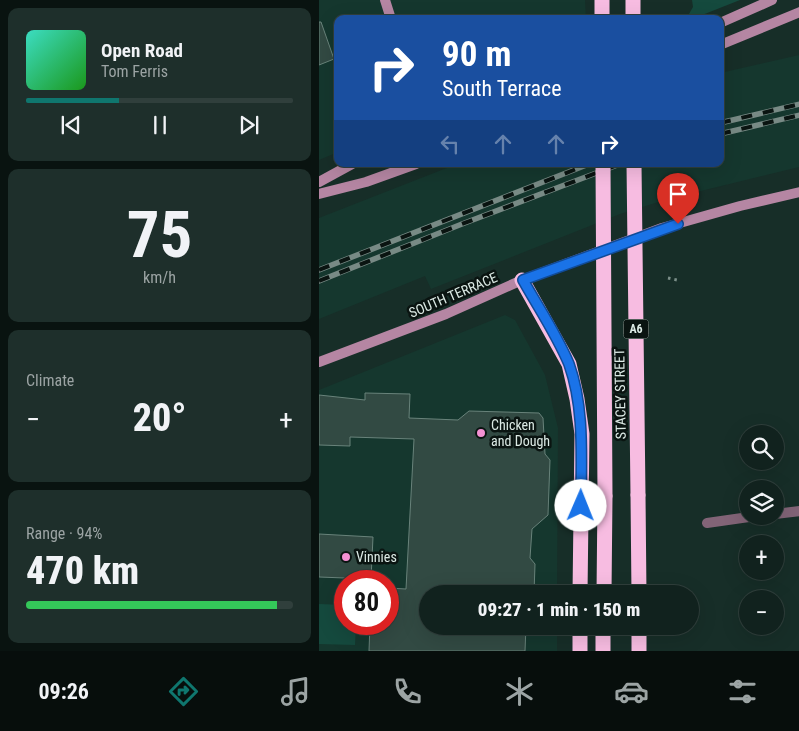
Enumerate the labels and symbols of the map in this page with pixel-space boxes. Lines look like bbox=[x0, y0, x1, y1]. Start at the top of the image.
pin bbox=[657, 173, 699, 224]
street label: SOUTH TERRACE bbox=[406, 269, 500, 321]
road number: A6 bbox=[623, 320, 649, 338]
street label: STACEY STREET bbox=[611, 348, 629, 440]
place label: Chicken and Dough bbox=[491, 417, 550, 449]
marker: Chicken and Dough bbox=[475, 427, 487, 439]
position arrow bbox=[554, 479, 606, 531]
place label: Vinnies bbox=[356, 549, 397, 565]
marker: Vinnies bbox=[340, 551, 352, 563]
speed limit sign: 80 bbox=[334, 570, 399, 635]

